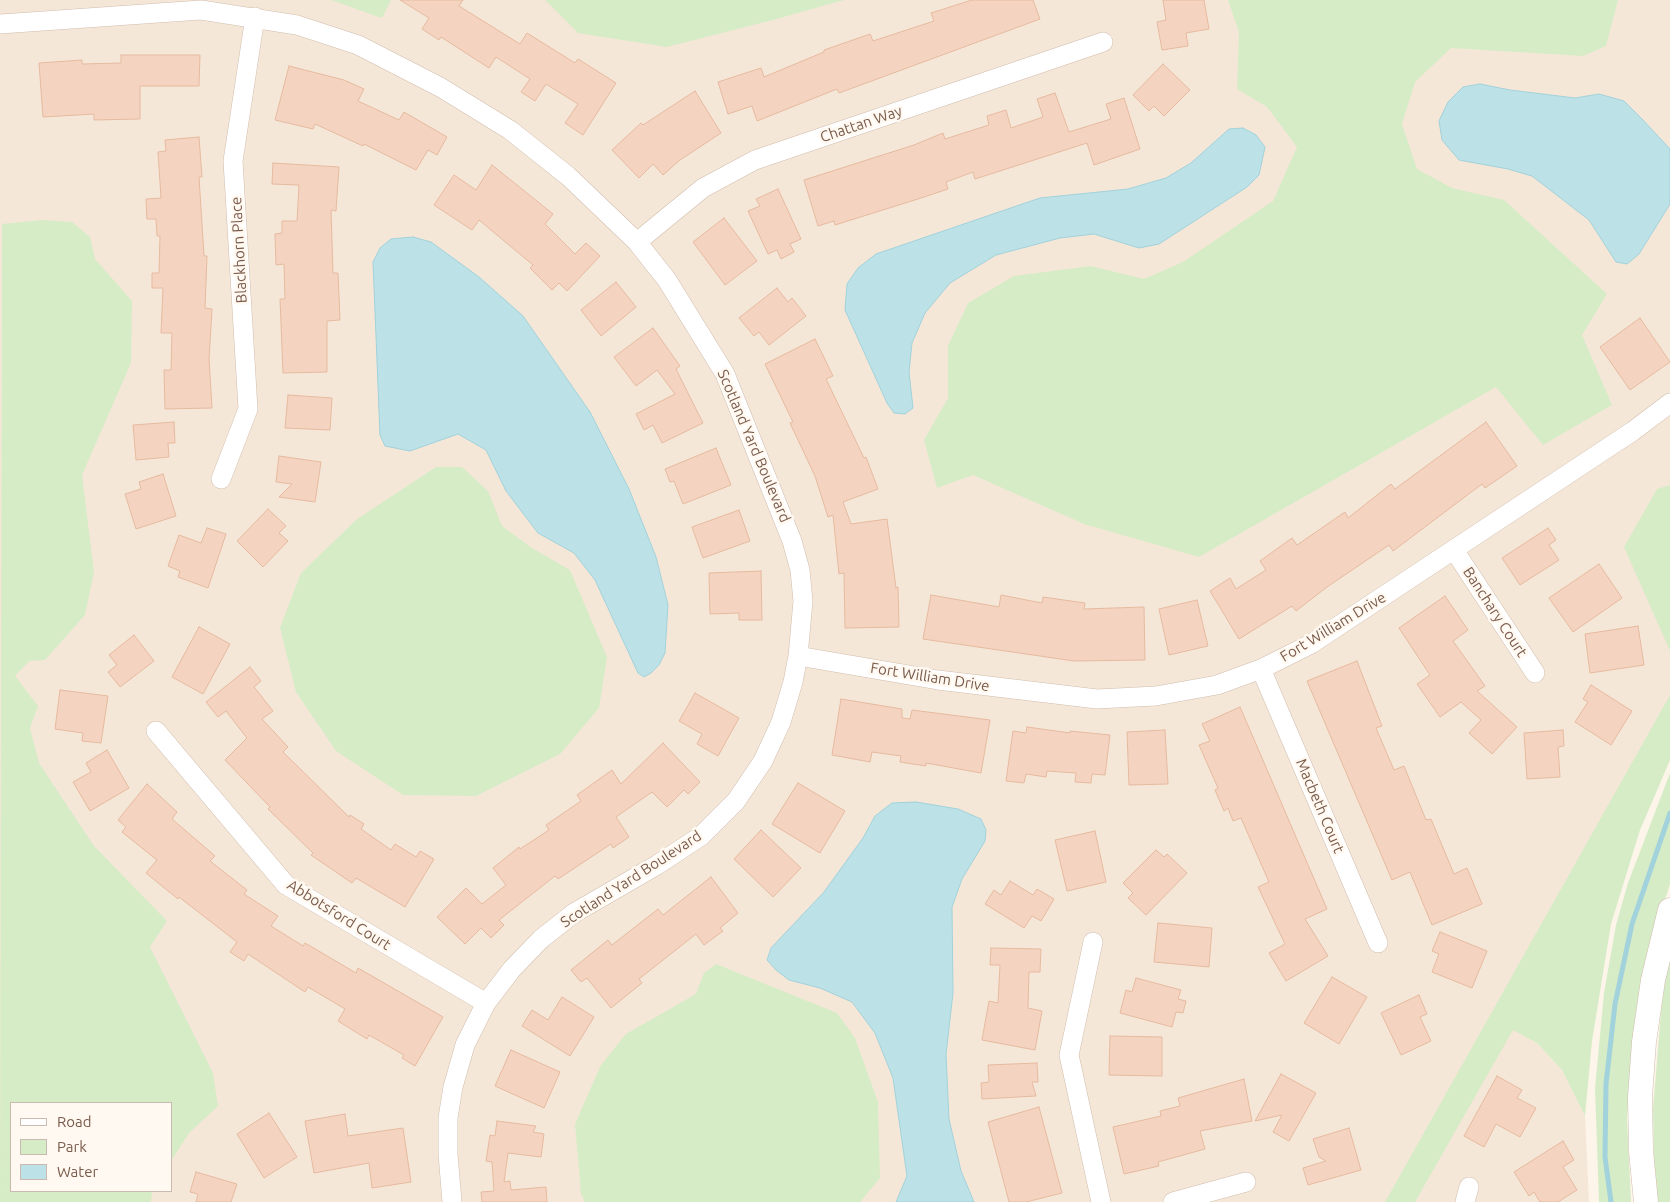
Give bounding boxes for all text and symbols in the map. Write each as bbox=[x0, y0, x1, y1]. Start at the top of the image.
street label: Chattan Way bbox=[818, 102, 904, 146]
street label: Blackhorn Place bbox=[227, 196, 251, 304]
street label: Scotland Yard Boulevard bbox=[714, 367, 794, 525]
street label: Banchary Court bbox=[1459, 564, 1531, 660]
street label: Fort William Drive bbox=[1277, 588, 1389, 666]
street label: Fort William Drive bbox=[869, 659, 991, 695]
street label: Macbeth Court bbox=[1292, 756, 1348, 856]
street label: Scotland Yard Boulevard bbox=[557, 827, 705, 931]
street label: Abbotsford Court bbox=[284, 876, 394, 954]
legend bbox=[10, 1102, 172, 1192]
text: Road bbox=[57, 1113, 92, 1130]
text: Park bbox=[57, 1138, 87, 1155]
text: Water bbox=[57, 1163, 98, 1180]

